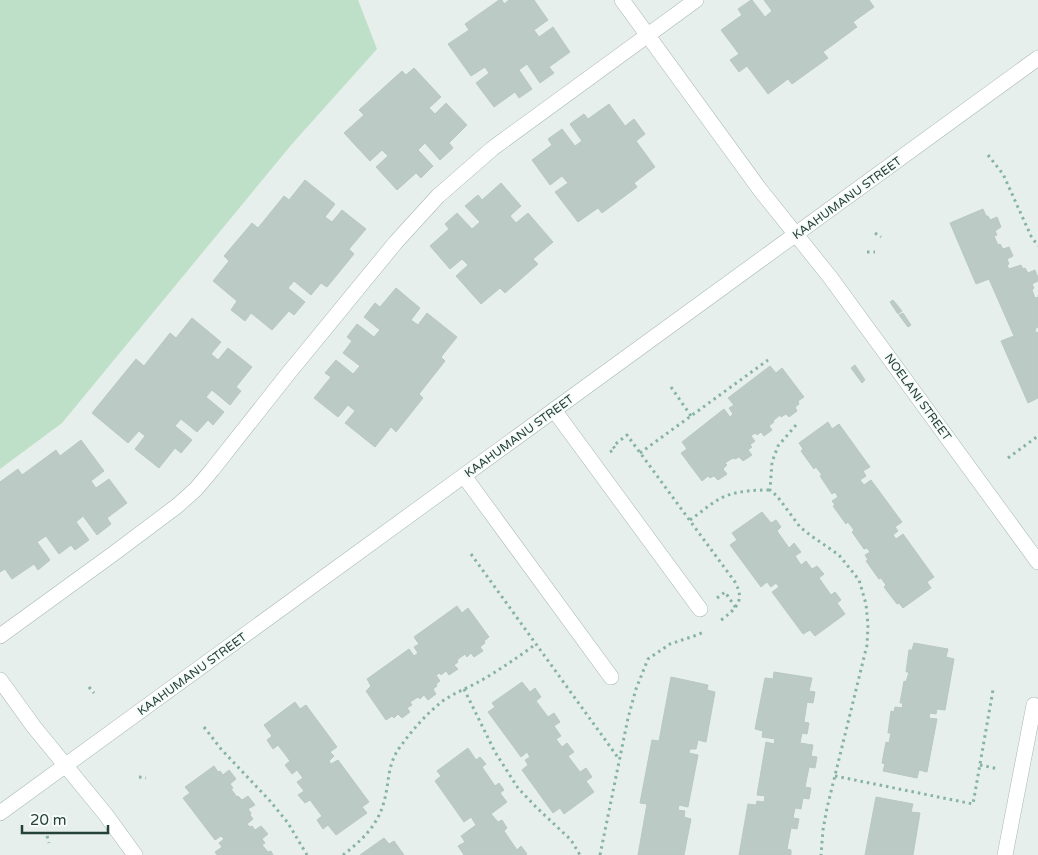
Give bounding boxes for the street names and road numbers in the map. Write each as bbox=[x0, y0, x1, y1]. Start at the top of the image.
street label: KAAHUMANU STREET bbox=[790, 153, 905, 242]
street label: NOELANI STREET bbox=[882, 351, 955, 444]
street label: KAAHUMANU STREET bbox=[462, 391, 577, 480]
street label: KAAHUMANU STREET bbox=[135, 629, 250, 718]

